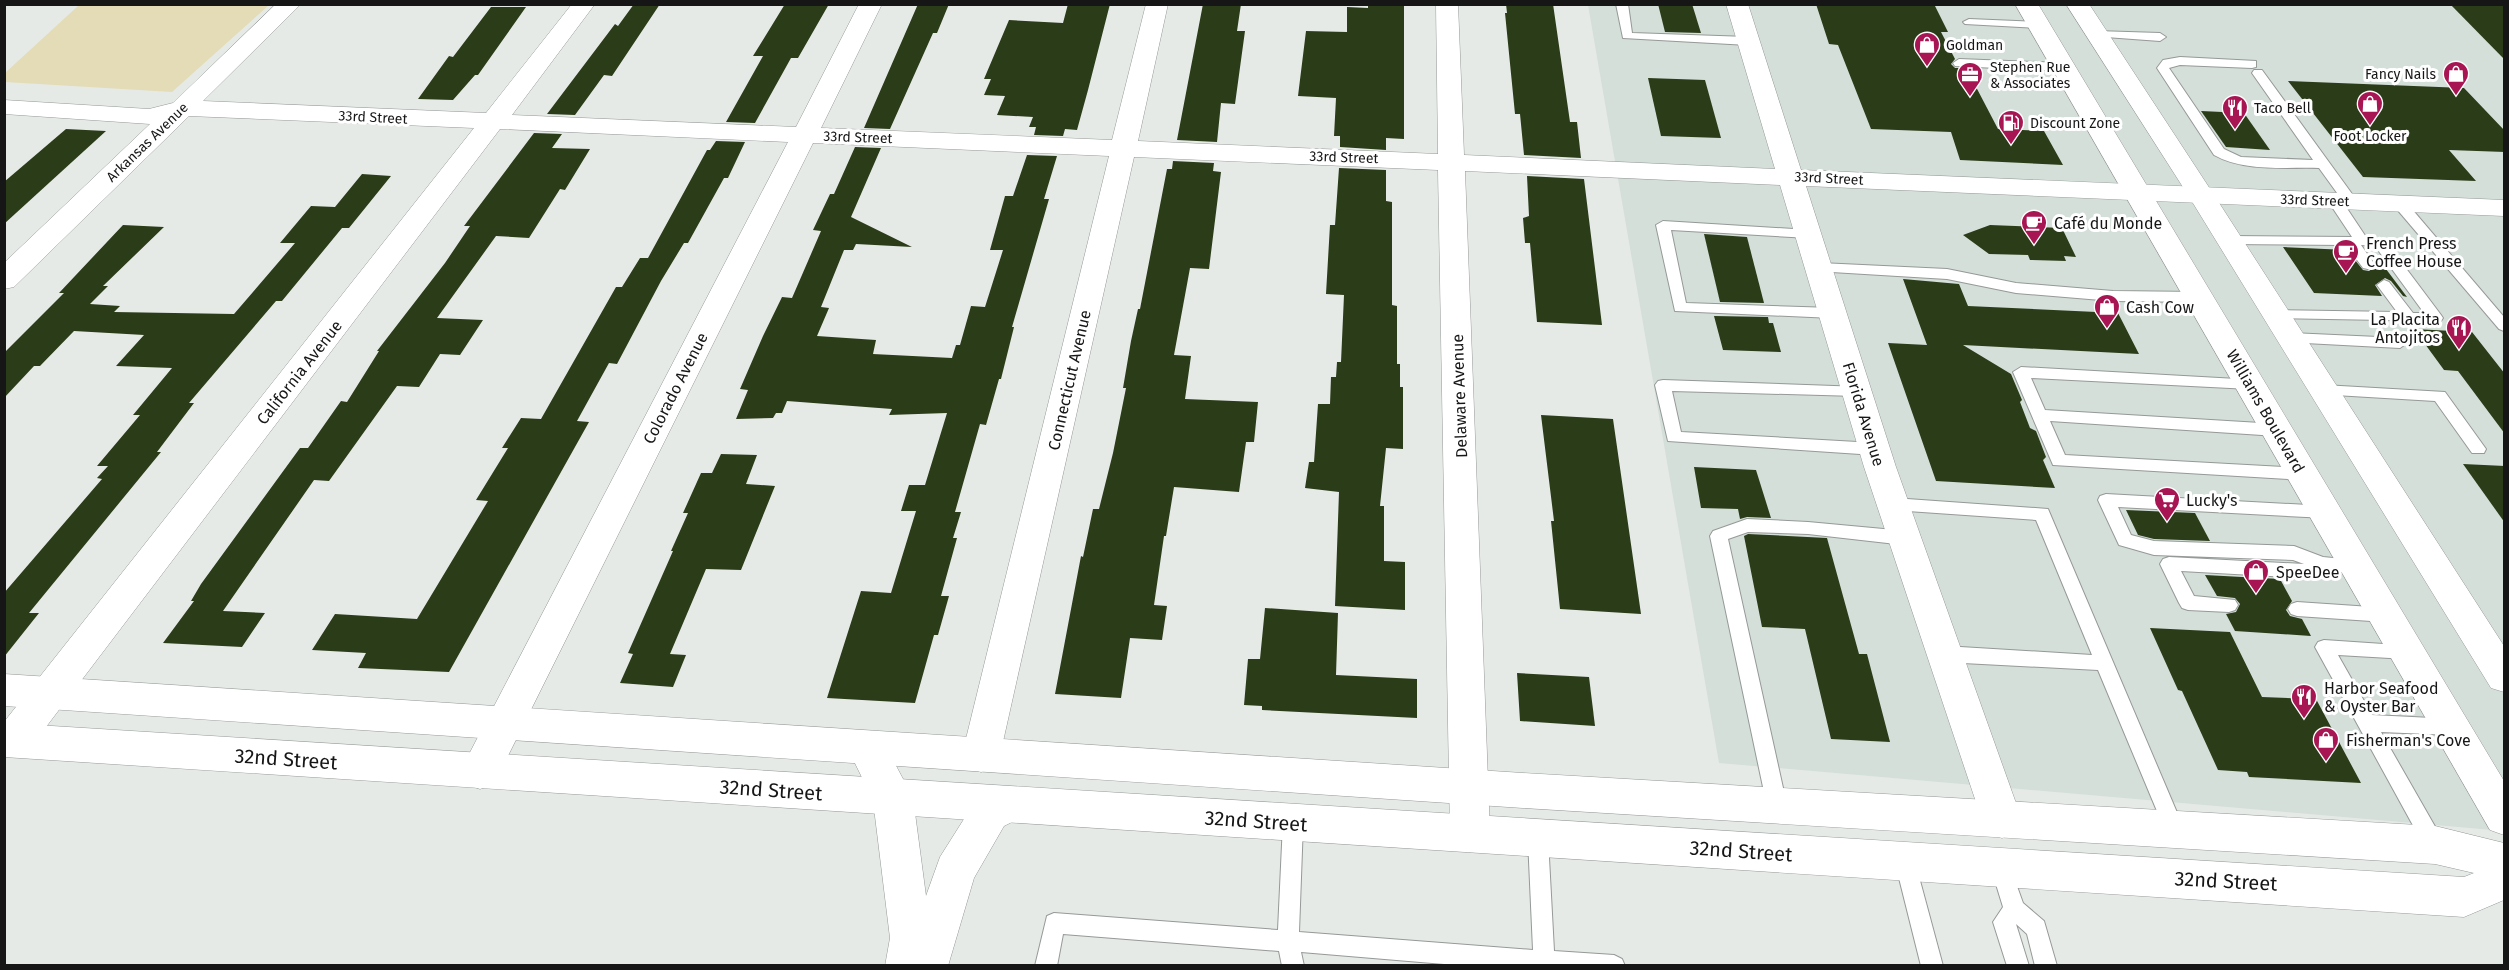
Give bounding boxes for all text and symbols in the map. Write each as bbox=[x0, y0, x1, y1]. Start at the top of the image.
shop icon: Goldman bbox=[1912, 30, 1942, 68]
place label: Goldman bbox=[1946, 37, 2003, 54]
place label: Stephen Rue & Associates bbox=[1990, 59, 2071, 92]
shop icon: Fancy Nails bbox=[2441, 59, 2471, 97]
office icon: Stephen Rue & Associates bbox=[1955, 60, 1985, 98]
place label: Fancy Nails bbox=[2365, 66, 2436, 83]
shop icon: Foot Locker bbox=[2355, 89, 2385, 127]
restaurant icon: Taco Bell bbox=[2220, 93, 2250, 131]
street label: Arkansas Avenue bbox=[103, 99, 192, 186]
place label: Taco Bell bbox=[2254, 100, 2311, 117]
street label: 33rd Street bbox=[338, 107, 409, 128]
fuel station icon: Discount Zone bbox=[1996, 108, 2026, 146]
place label: Discount Zone bbox=[2030, 115, 2120, 132]
street label: 33rd Street bbox=[823, 128, 894, 147]
place label: Foot Locker bbox=[2333, 128, 2407, 145]
street label: 33rd Street bbox=[1309, 148, 1380, 167]
street label: 33rd Street bbox=[1794, 168, 1865, 189]
street label: 33rd Street bbox=[2280, 191, 2351, 210]
cafe icon: Café du Monde bbox=[2019, 208, 2049, 246]
place label: Café du Monde bbox=[2054, 214, 2162, 233]
place label: French Press Coffee House bbox=[2366, 234, 2462, 271]
cafe icon: French Press Coffee House bbox=[2331, 237, 2361, 275]
shop icon: Cash Cow bbox=[2092, 292, 2122, 330]
place label: Cash Cow bbox=[2126, 298, 2194, 317]
street label: Connecticut Avenue bbox=[1044, 308, 1095, 452]
place label: La Placita Antojitos bbox=[2370, 310, 2440, 347]
restaurant icon: La Placita Antojitos bbox=[2444, 313, 2474, 351]
street label: California Avenue bbox=[253, 316, 346, 428]
street label: Colorado Avenue bbox=[639, 329, 712, 447]
street label: Delaware Avenue bbox=[1448, 334, 1471, 458]
street label: Williams Boulevard bbox=[2223, 346, 2309, 476]
street label: Florida Avenue bbox=[1839, 360, 1888, 469]
supermarket icon: Lucky's bbox=[2152, 485, 2182, 523]
place label: Lucky's bbox=[2186, 491, 2238, 510]
shop icon: SpeeDee bbox=[2241, 557, 2271, 595]
place label: SpeeDee bbox=[2276, 563, 2339, 582]
place label: Harbor Seafood & Oyster Bar bbox=[2324, 679, 2438, 716]
restaurant icon: Harbor Seafood & Oyster Bar bbox=[2289, 682, 2319, 720]
shop icon: Fisherman's Cove bbox=[2311, 725, 2341, 763]
place label: Fisherman's Cove bbox=[2346, 731, 2471, 750]
street label: 32nd Street bbox=[234, 743, 339, 775]
street label: 32nd Street bbox=[719, 774, 824, 806]
street label: 32nd Street bbox=[1204, 805, 1309, 837]
street label: 32nd Street bbox=[1689, 835, 1794, 867]
street label: 32nd Street bbox=[2174, 866, 2279, 896]

